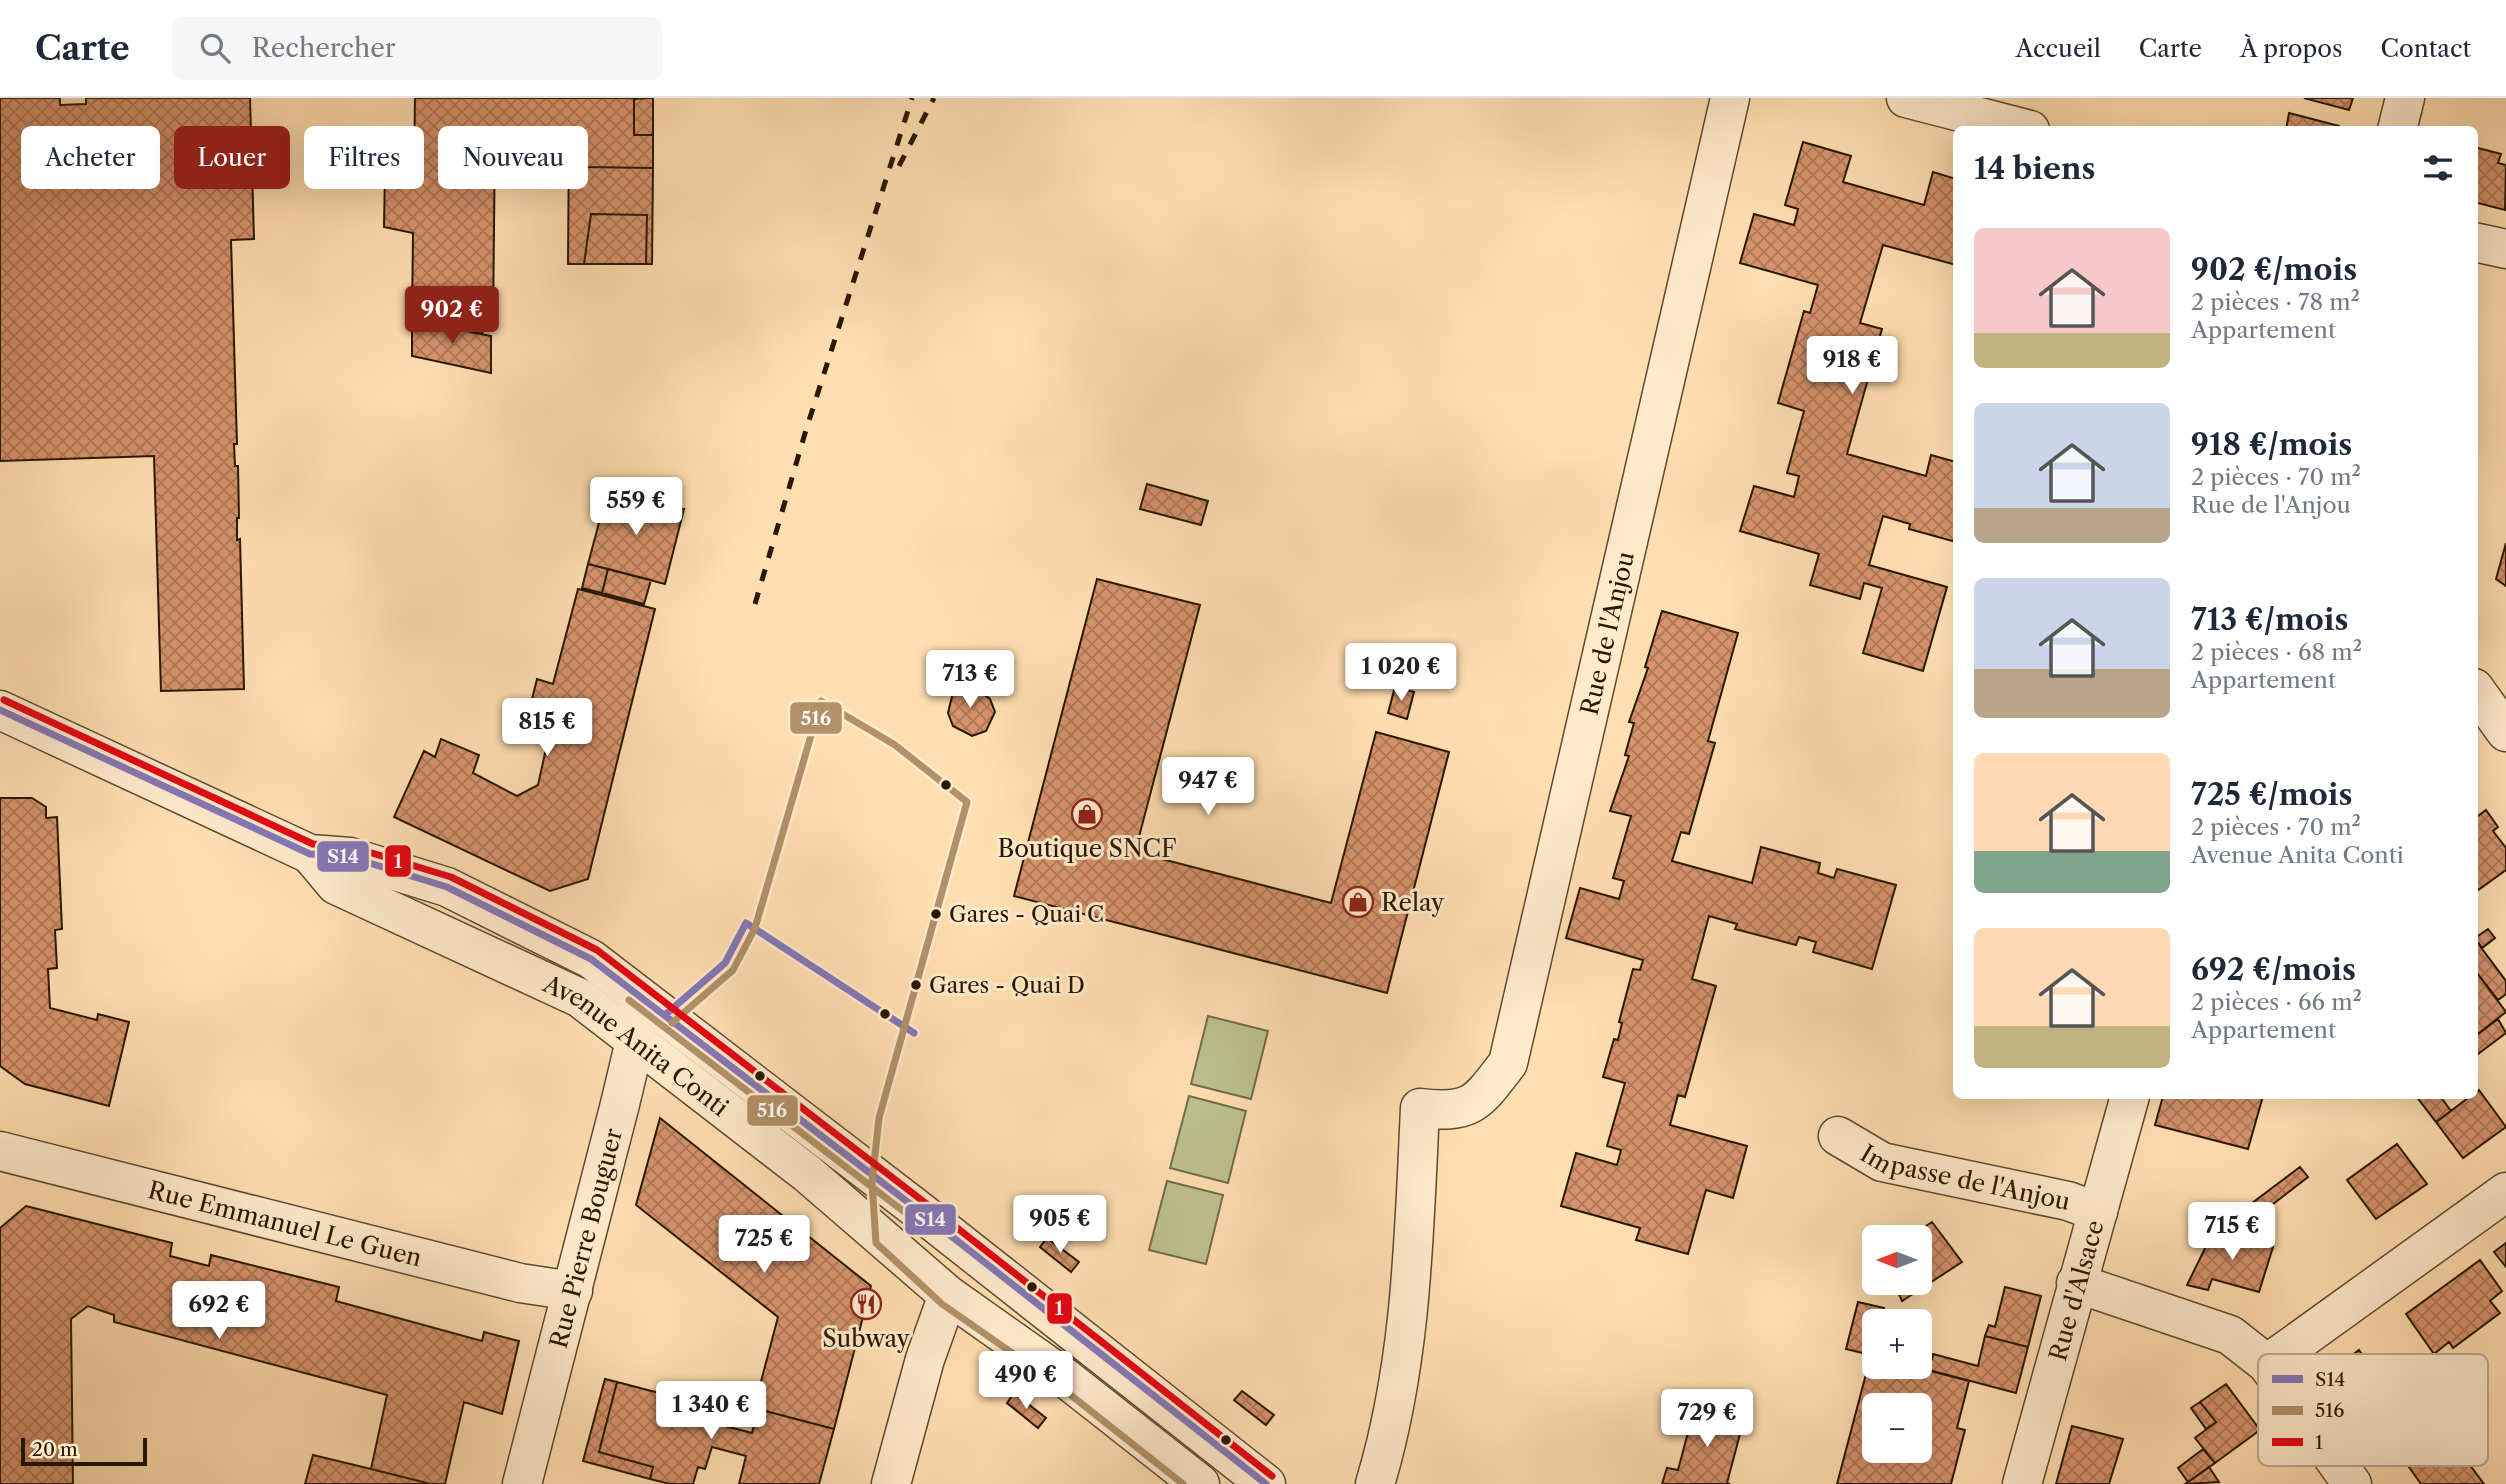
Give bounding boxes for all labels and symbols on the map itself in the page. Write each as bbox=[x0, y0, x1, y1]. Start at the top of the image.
pin: 902 € bbox=[403, 286, 501, 346]
pin: 918 € bbox=[1803, 336, 1901, 396]
pin: 559 € bbox=[587, 478, 685, 537]
street label: Rue de l'Anjou bbox=[1574, 548, 1640, 718]
pin: 1 020 € bbox=[1336, 644, 1466, 703]
pin: 713 € bbox=[921, 650, 1019, 710]
pin: 815 € bbox=[498, 698, 596, 758]
line badge: 516 bbox=[789, 701, 843, 735]
text: 516 bbox=[801, 707, 831, 730]
pin: 947 € bbox=[1159, 758, 1257, 817]
unlabelled marker bbox=[939, 778, 953, 792]
shop icon: Boutique SNCF bbox=[1070, 797, 1104, 831]
place label: Boutique SNCF bbox=[997, 834, 1177, 863]
line badge: S14 bbox=[316, 840, 370, 873]
line badge: 1 bbox=[384, 844, 412, 878]
text: S14 bbox=[327, 845, 359, 868]
text: 1 bbox=[394, 850, 403, 873]
shop icon: Relay bbox=[1341, 885, 1375, 919]
place label: Relay bbox=[1381, 888, 1445, 917]
place label: Gares - Quai C bbox=[949, 901, 1104, 928]
marker: Gares - Quai C bbox=[929, 907, 943, 921]
street label: Avenue Anita Conti bbox=[538, 968, 734, 1122]
place label: Gares - Quai D bbox=[929, 972, 1085, 999]
marker: Gares - Quai D bbox=[909, 978, 923, 992]
unlabelled marker bbox=[878, 1007, 892, 1021]
unlabelled marker bbox=[753, 1069, 767, 1083]
line badge: 516 bbox=[746, 1094, 799, 1127]
text: 516 bbox=[757, 1099, 787, 1122]
street label: Rue Pierre Bouguer bbox=[543, 1125, 628, 1351]
street label: Impasse de l'Anjou bbox=[1856, 1138, 2073, 1216]
street label: Rue Emmanuel Le Guen bbox=[145, 1175, 425, 1272]
pin: 905 € bbox=[1011, 1196, 1109, 1255]
pin: 715 € bbox=[2183, 1202, 2281, 1262]
line badge: S14 bbox=[904, 1203, 957, 1236]
text: S14 bbox=[914, 1208, 946, 1231]
pin: 725 € bbox=[715, 1216, 813, 1275]
street label: Rue d'Alsace bbox=[2043, 1217, 2109, 1364]
north arrow bbox=[1862, 1225, 1932, 1295]
unlabelled marker bbox=[1025, 1280, 1039, 1294]
pin: 692 € bbox=[170, 1282, 268, 1341]
restaurant icon: Subway bbox=[849, 1287, 883, 1321]
line badge: 1 bbox=[1046, 1292, 1073, 1325]
text: 1 bbox=[1055, 1297, 1064, 1320]
place label: Subway bbox=[822, 1324, 910, 1353]
pin: 490 € bbox=[977, 1352, 1075, 1411]
legend bbox=[2258, 1354, 2488, 1466]
text: S14 bbox=[2315, 1368, 2345, 1391]
pin: 1 340 € bbox=[646, 1382, 776, 1441]
pin: 729 € bbox=[1658, 1390, 1756, 1449]
text: 516 bbox=[2315, 1399, 2344, 1422]
text: 1 bbox=[2315, 1431, 2323, 1454]
unlabelled marker bbox=[1219, 1433, 1233, 1447]
scale bar bbox=[21, 1435, 147, 1467]

